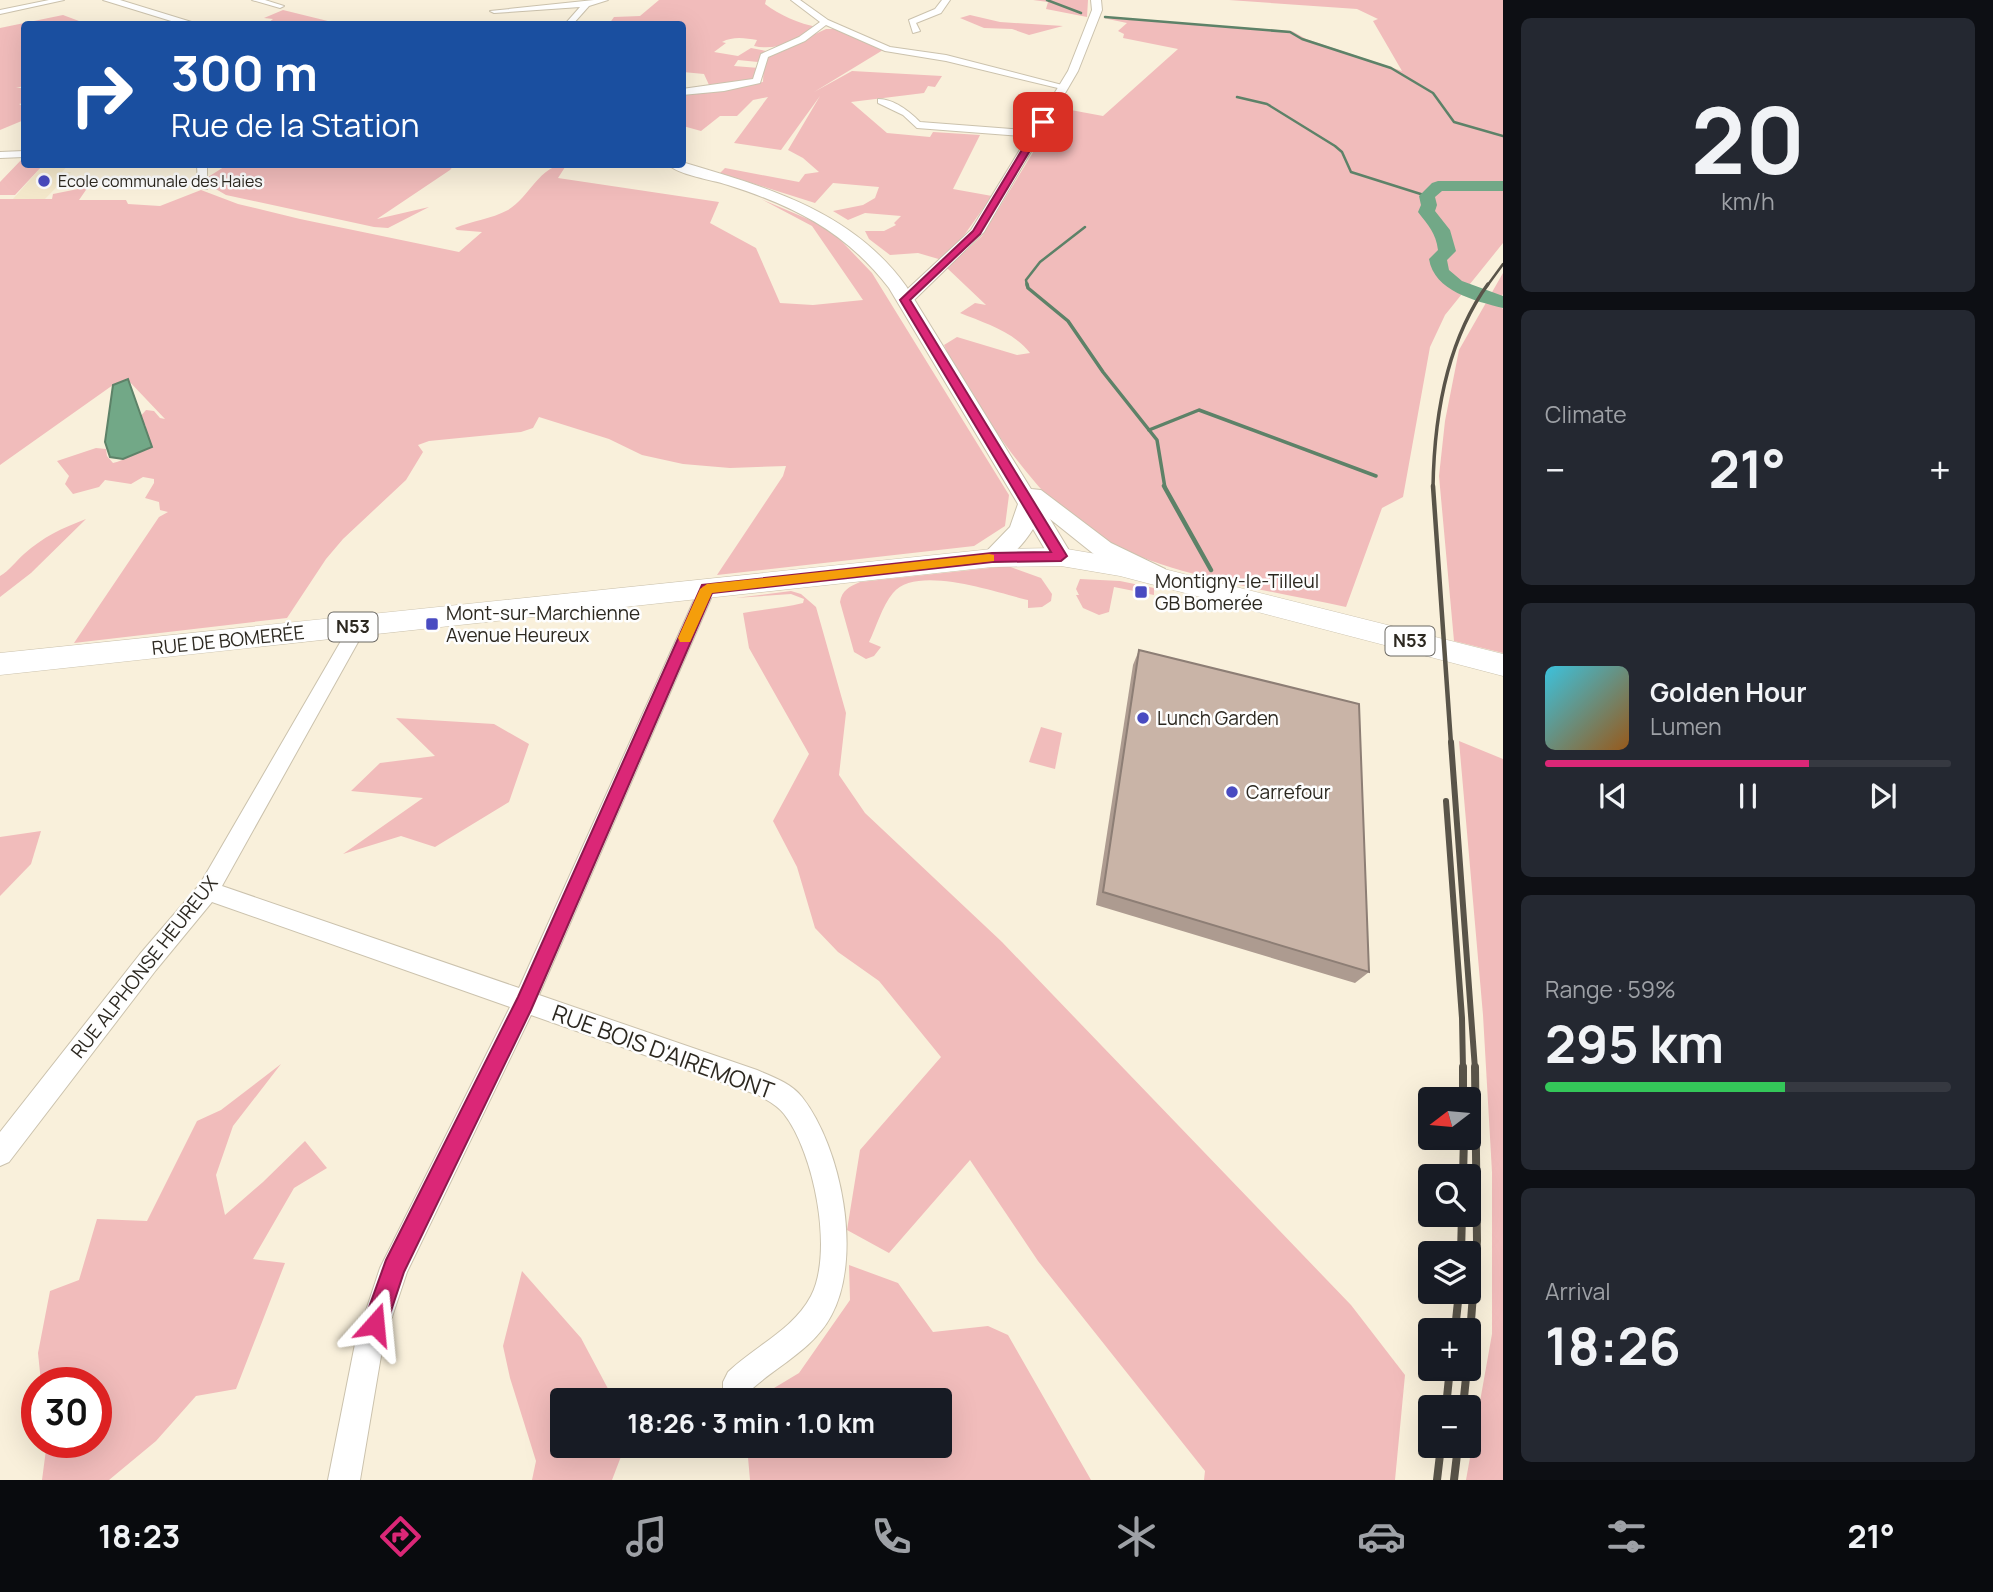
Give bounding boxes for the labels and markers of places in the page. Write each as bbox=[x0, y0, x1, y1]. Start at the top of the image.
pin bbox=[1013, 92, 1073, 152]
place label: Ecole communale des Haies bbox=[58, 170, 263, 192]
marker: Ecole communale des Haies bbox=[36, 173, 52, 189]
place label: Montigny-le-Tilleul GB Bomerée bbox=[1155, 568, 1319, 616]
marker: Montigny-le-Tilleul GB Bomerée bbox=[1133, 584, 1149, 600]
place label: Mont-sur-Marchienne Avenue Heureux bbox=[446, 600, 640, 648]
marker: Mont-sur-Marchienne Avenue Heureux bbox=[424, 616, 440, 632]
place label: Lunch Garden bbox=[1157, 705, 1279, 731]
marker: Lunch Garden bbox=[1135, 710, 1151, 726]
place label: Carrefour bbox=[1246, 779, 1331, 805]
marker: Carrefour bbox=[1224, 784, 1240, 800]

